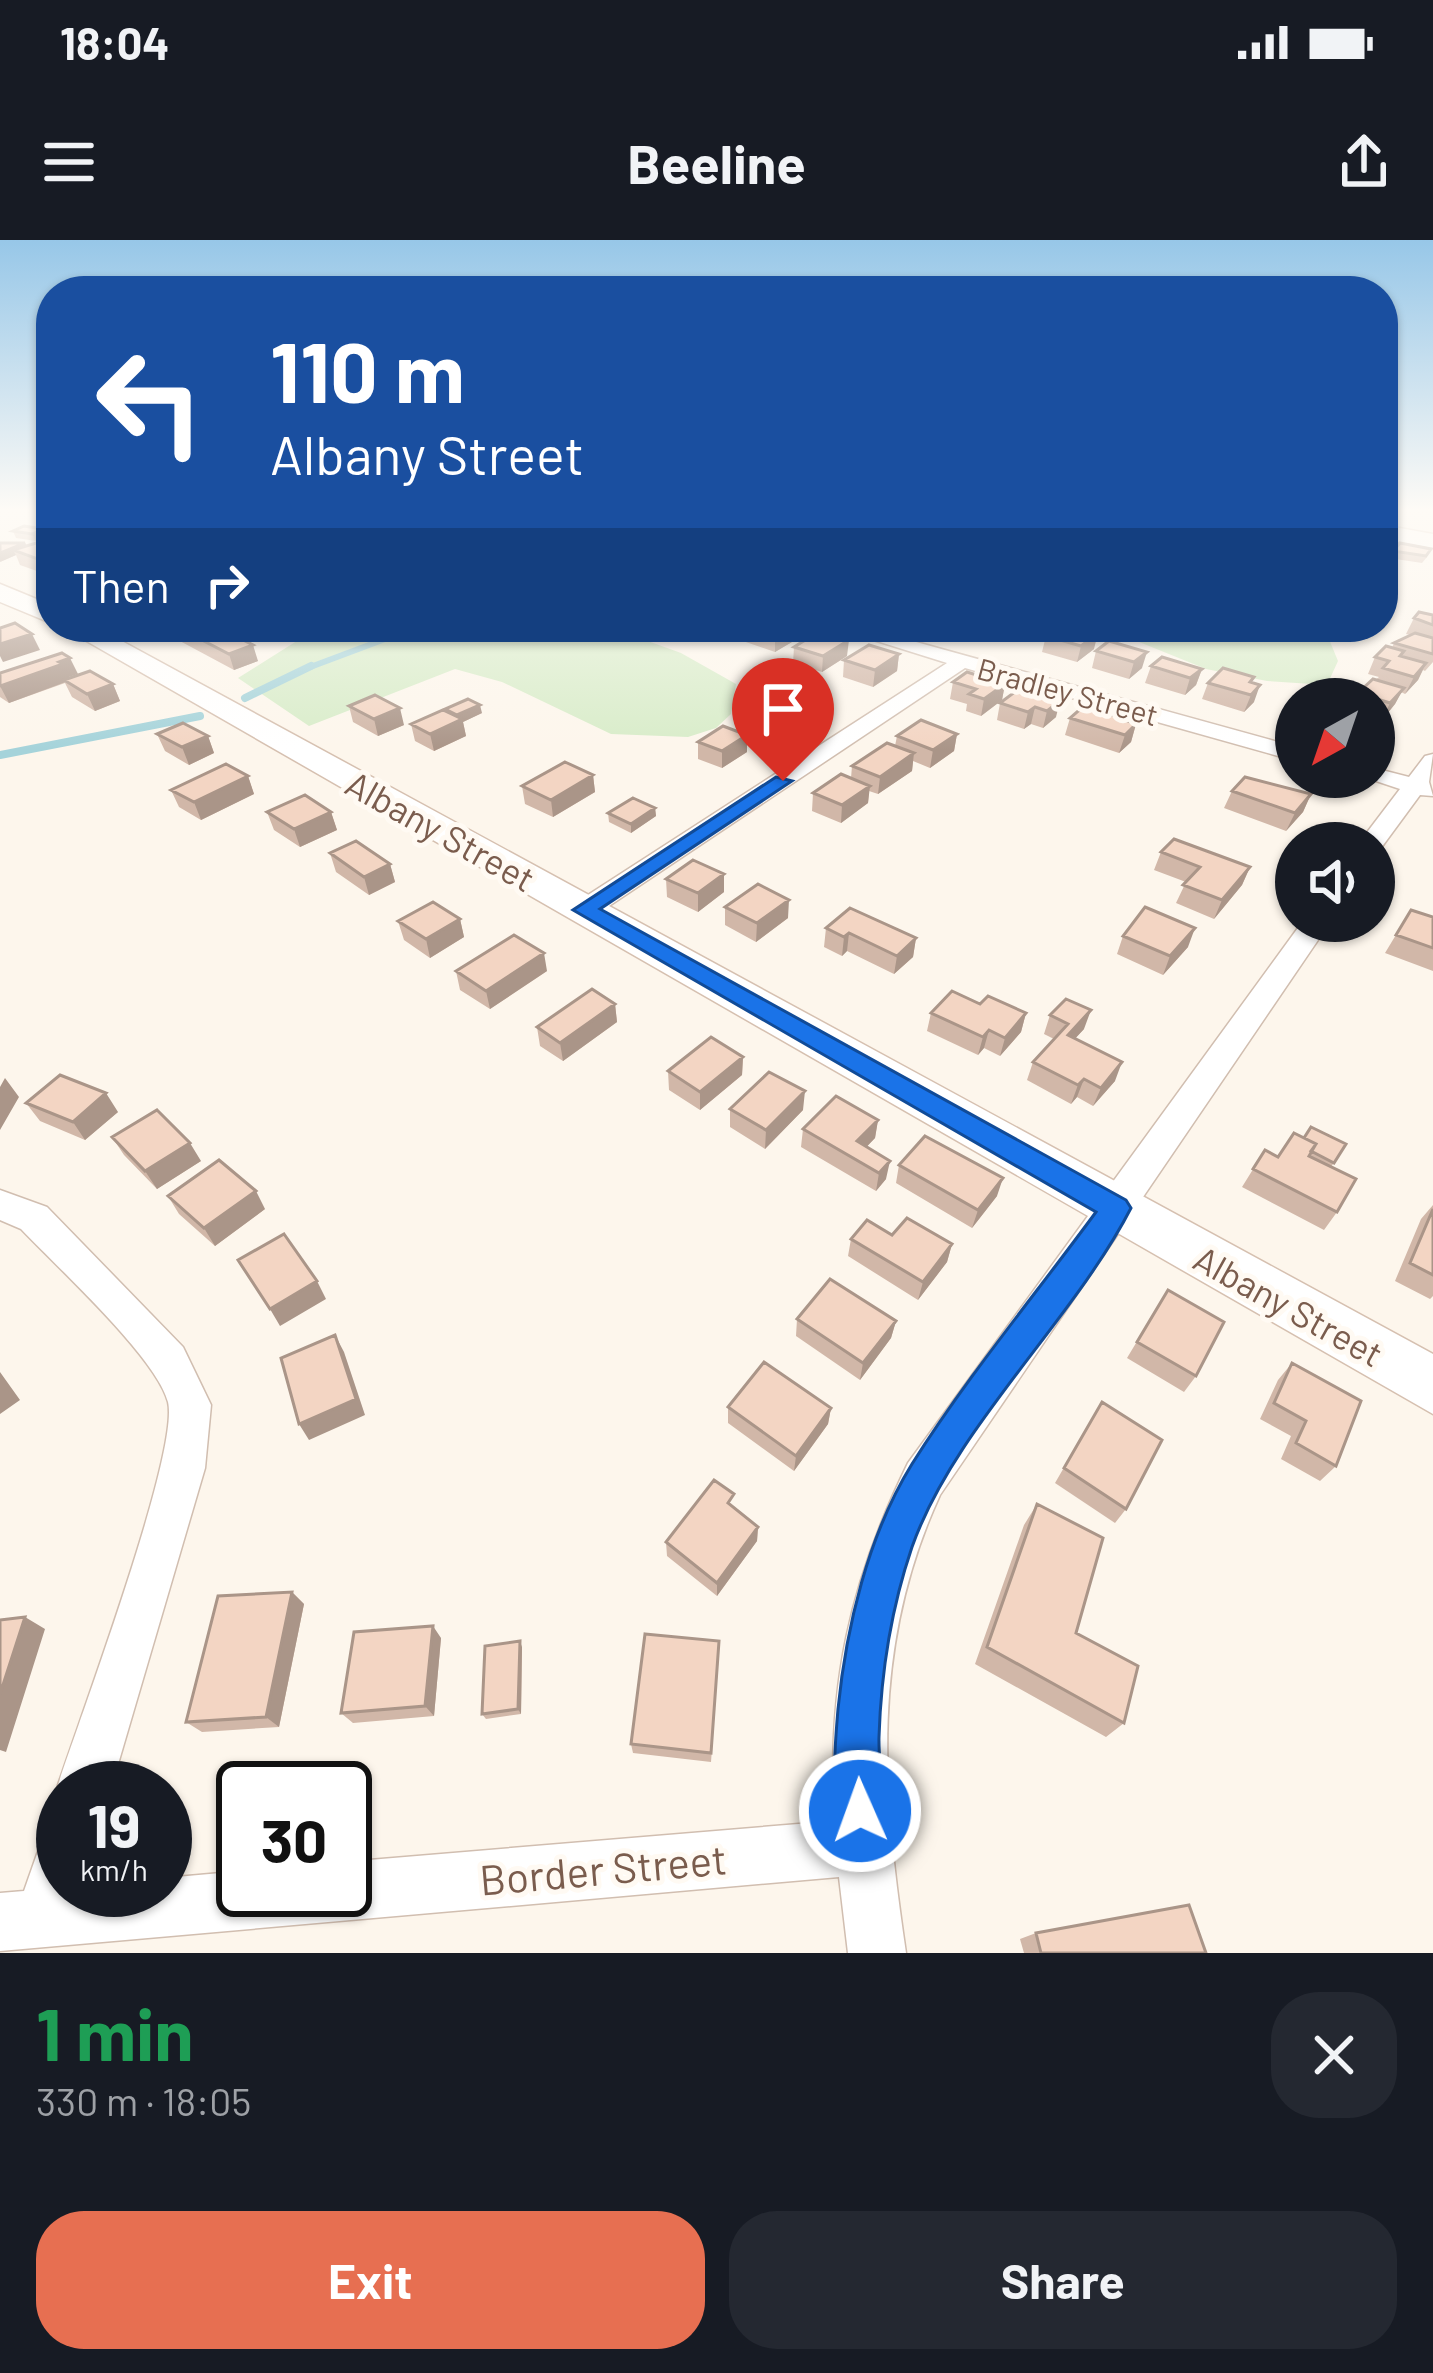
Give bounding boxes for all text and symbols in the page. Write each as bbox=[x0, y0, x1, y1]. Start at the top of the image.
text: 18:04 bbox=[60, 15, 170, 69]
icon: menu bbox=[36, 129, 102, 195]
icon: share bbox=[1331, 129, 1397, 195]
text: Beeline bbox=[627, 130, 806, 195]
text: 110 m bbox=[270, 319, 465, 420]
icon: left bbox=[72, 324, 228, 480]
text: Albany Street bbox=[270, 421, 584, 486]
icon: right bbox=[194, 552, 260, 618]
text: Then bbox=[72, 558, 170, 612]
street label: Bradley Street bbox=[974, 650, 1162, 732]
pin bbox=[732, 658, 834, 781]
icon: arrive bbox=[750, 676, 816, 742]
north arrow bbox=[1275, 678, 1395, 798]
map controls bbox=[1275, 678, 1395, 942]
street label: Albany Street bbox=[339, 760, 543, 900]
button: sound bbox=[1275, 822, 1395, 942]
street label: Albany Street bbox=[1187, 1235, 1391, 1375]
position arrow bbox=[797, 1748, 923, 1874]
speed limit sign: 30 bbox=[216, 1761, 372, 1917]
text: 19 bbox=[87, 1788, 141, 1860]
street label: Border Street bbox=[477, 1832, 729, 1904]
text: km/h bbox=[80, 1851, 148, 1887]
text: 1 min bbox=[36, 1989, 194, 2075]
button: close bbox=[1271, 1992, 1397, 2118]
text: 330 m · 18:05 bbox=[36, 2077, 251, 2124]
button: Exit bbox=[36, 2211, 705, 2349]
button: Share bbox=[729, 2211, 1397, 2349]

